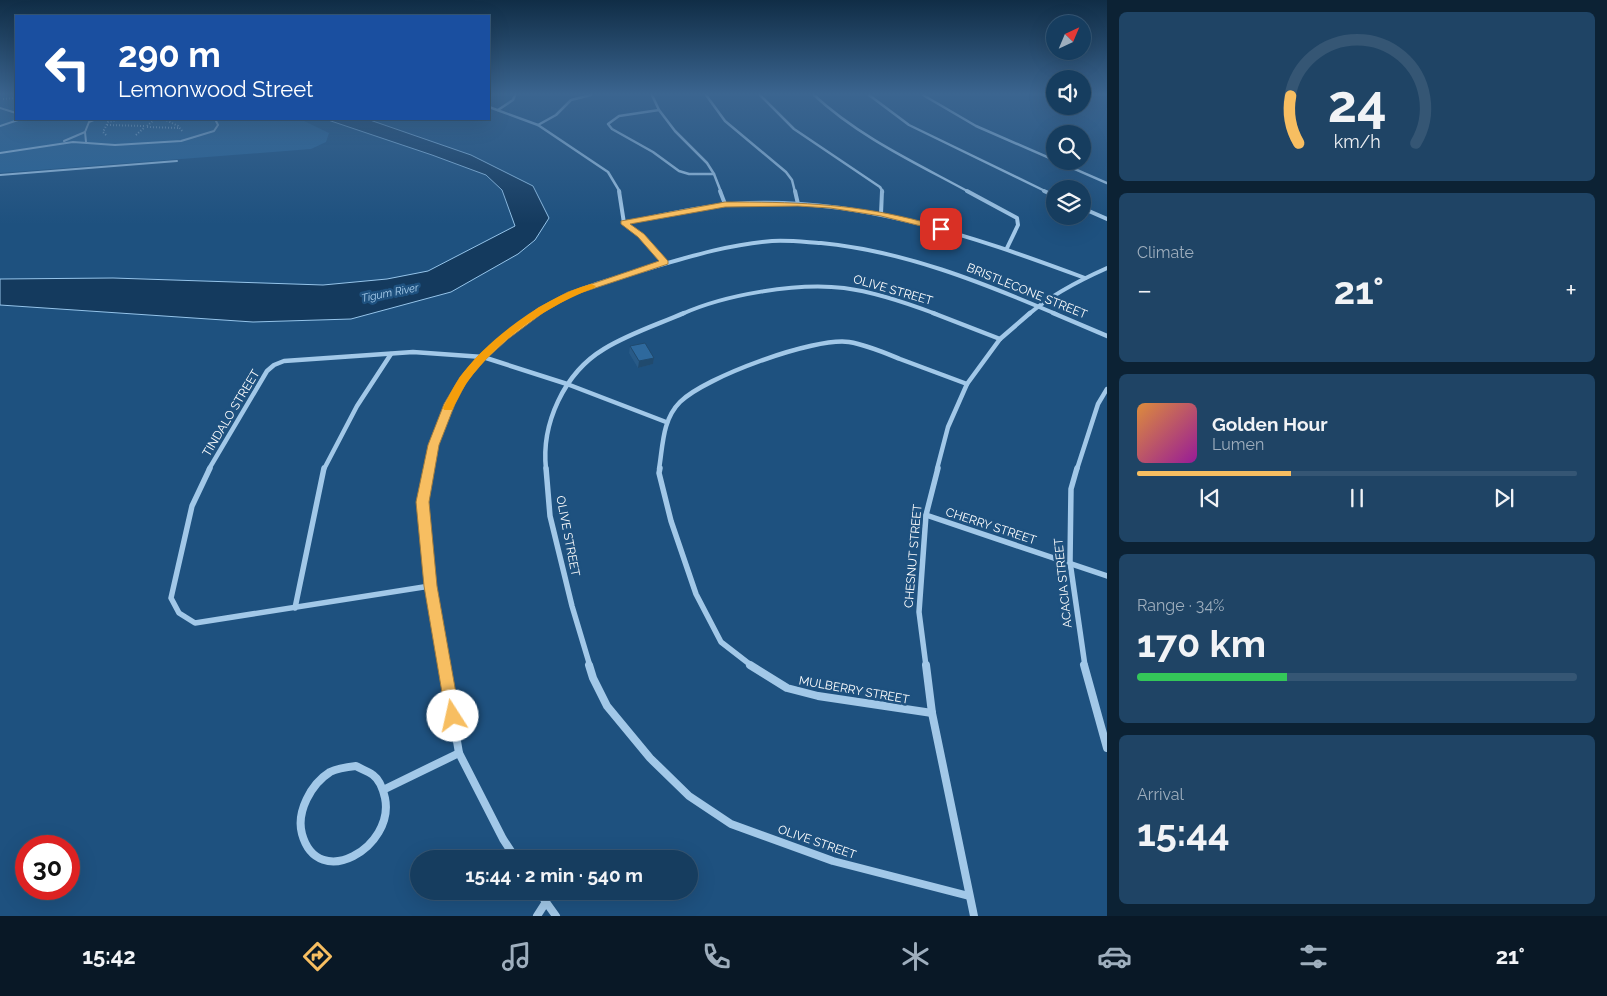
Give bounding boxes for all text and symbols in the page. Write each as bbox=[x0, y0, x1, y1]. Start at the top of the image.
north arrow bbox=[1046, 15, 1091, 60]
map controls bbox=[1046, 15, 1091, 225]
text: 290 m bbox=[118, 34, 221, 75]
icon: left bbox=[35, 35, 100, 100]
button: sound bbox=[1046, 70, 1091, 115]
text: 24 bbox=[1327, 73, 1387, 134]
text: Lemonwood Street bbox=[118, 76, 313, 102]
button: search bbox=[1046, 125, 1091, 170]
text: km/h bbox=[1333, 131, 1381, 152]
button: layers bbox=[1046, 180, 1091, 225]
pin bbox=[920, 208, 962, 250]
icon: arrive bbox=[927, 215, 955, 243]
text: Climate bbox=[1137, 243, 1194, 262]
street label: BRISTLECONE STREET bbox=[965, 260, 1090, 322]
text: 21° bbox=[1334, 268, 1384, 313]
street label: OLIVE STREET bbox=[852, 272, 935, 308]
text: − bbox=[1137, 274, 1152, 307]
text: + bbox=[1565, 274, 1577, 307]
water label: Tigum River bbox=[360, 281, 421, 305]
street label: TINDALO STREET bbox=[199, 366, 263, 459]
text: Golden Hour bbox=[1212, 413, 1328, 435]
text: Lumen bbox=[1212, 435, 1264, 454]
icon: previous bbox=[1196, 484, 1224, 512]
icon: pause bbox=[1343, 484, 1371, 512]
icon: next bbox=[1490, 484, 1518, 512]
street label: OLIVE STREET bbox=[553, 494, 583, 578]
street label: CHESNUT STREET bbox=[901, 503, 925, 609]
street label: CHERRY STREET bbox=[944, 505, 1039, 547]
street label: ACACIA STREET bbox=[1051, 537, 1075, 629]
text: Range · 34% bbox=[1137, 596, 1225, 615]
text: 170 km bbox=[1137, 621, 1266, 666]
street label: MULBERRY STREET bbox=[798, 673, 911, 707]
position arrow bbox=[426, 689, 478, 741]
text: Arrival bbox=[1137, 785, 1184, 804]
text: 15:44 bbox=[1137, 810, 1230, 855]
street label: OLIVE STREET bbox=[776, 822, 859, 862]
speed limit sign: 30 bbox=[15, 835, 80, 900]
text: 15:44 · 2 min · 540 m bbox=[465, 864, 643, 886]
icon: directions bbox=[300, 939, 335, 974]
icon: music bbox=[499, 939, 534, 974]
icon: phone bbox=[699, 939, 734, 974]
icon: climate bbox=[898, 939, 933, 974]
icon: car bbox=[1097, 939, 1132, 974]
icon: filters bbox=[1296, 939, 1331, 974]
text: 15:42 bbox=[82, 943, 136, 969]
text: 21° bbox=[1496, 943, 1525, 969]

